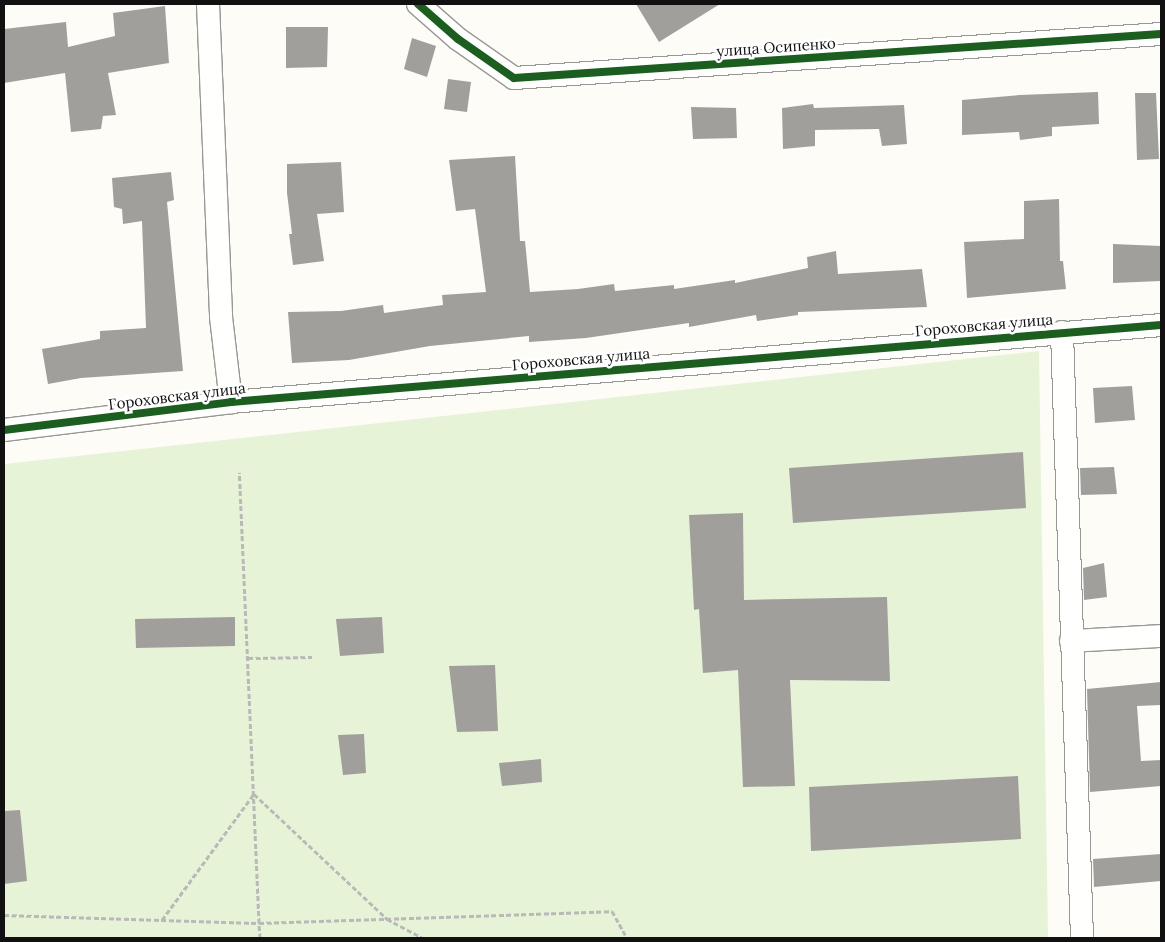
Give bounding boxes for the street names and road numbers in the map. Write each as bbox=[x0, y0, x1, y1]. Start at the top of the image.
street label: улица Осипенко bbox=[716, 34, 836, 60]
street label: Гороховская улица bbox=[914, 310, 1054, 340]
street label: Гороховская улица bbox=[511, 344, 651, 374]
street label: Гороховская улица bbox=[107, 379, 247, 413]

